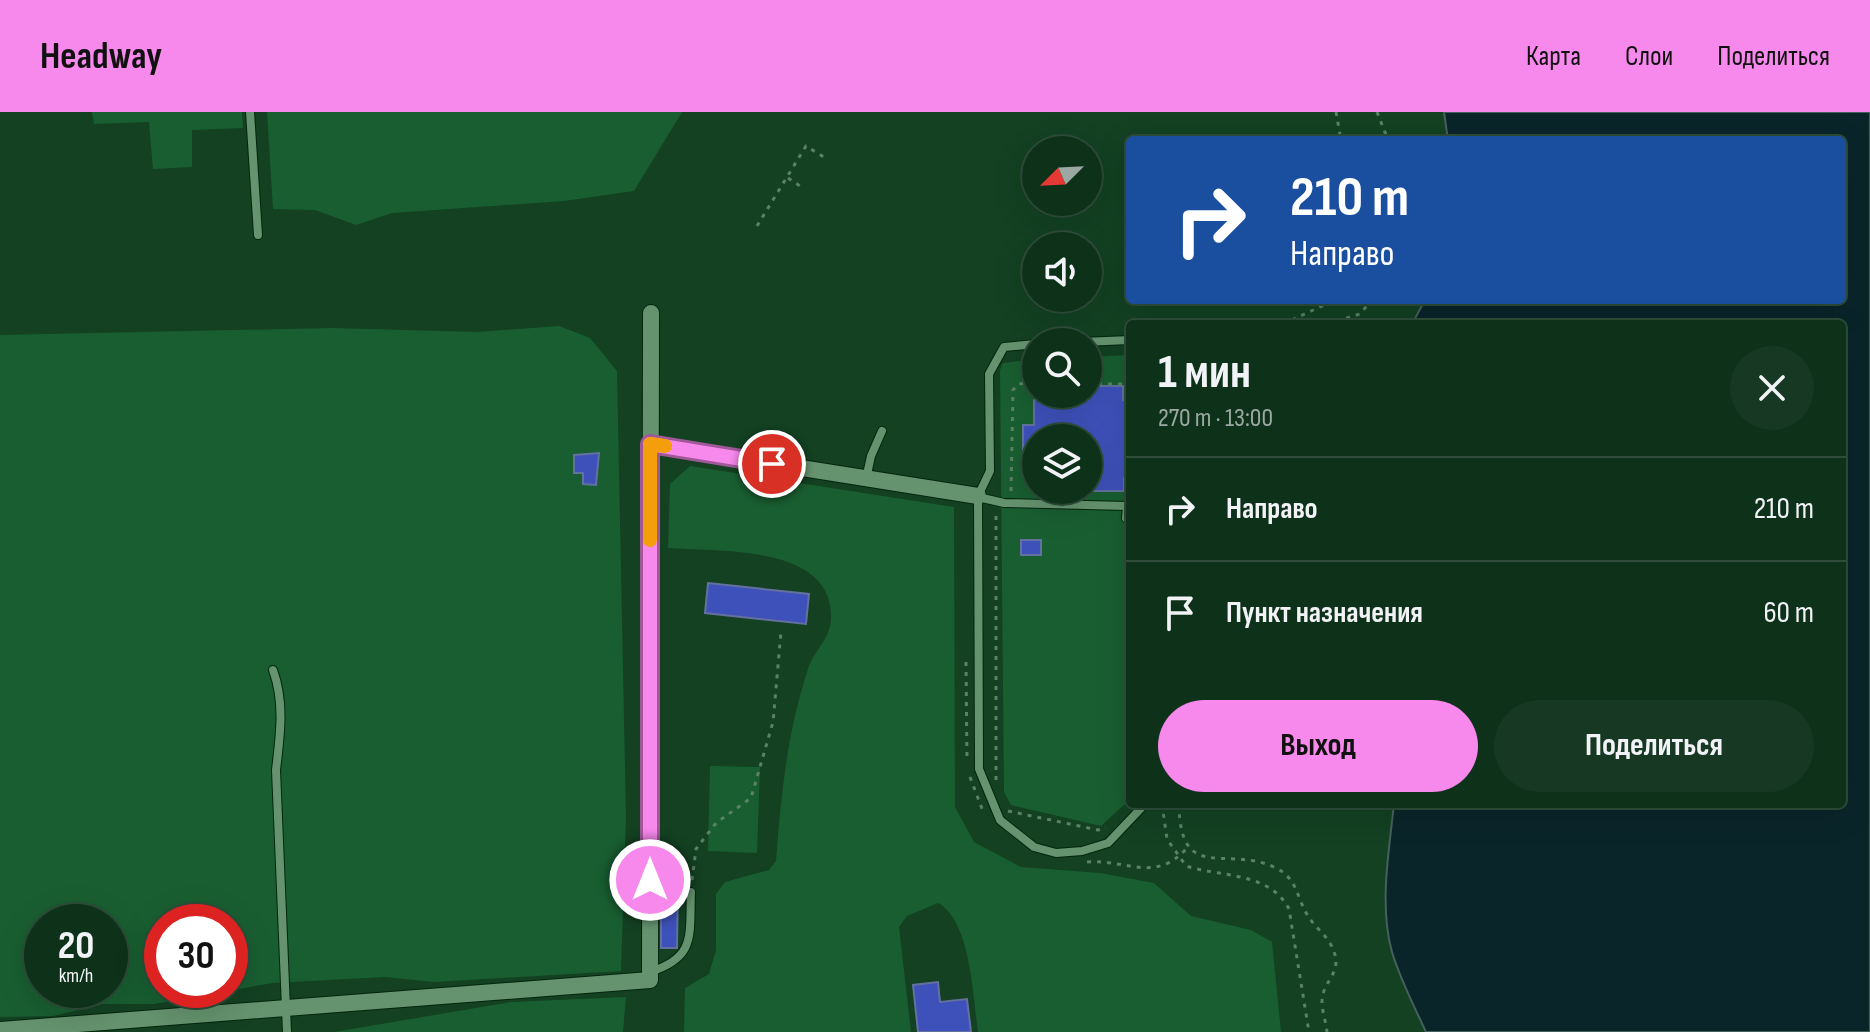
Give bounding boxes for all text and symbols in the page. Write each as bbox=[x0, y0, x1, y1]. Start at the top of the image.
text: Headway bbox=[40, 34, 162, 79]
text: Карта bbox=[1526, 40, 1581, 73]
text: Слои bbox=[1625, 40, 1673, 73]
text: Поделиться bbox=[1717, 40, 1830, 73]
north arrow bbox=[1022, 136, 1102, 216]
map controls bbox=[1022, 136, 1102, 504]
text: 210 m bbox=[1290, 165, 1409, 232]
icon: right bbox=[1158, 168, 1262, 272]
button: sound bbox=[1022, 232, 1102, 312]
text: Направо bbox=[1290, 233, 1394, 276]
button: search bbox=[1022, 328, 1102, 408]
text: 1 мин bbox=[1158, 344, 1251, 401]
button: close bbox=[1730, 346, 1814, 430]
text: 270 m · 13:00 bbox=[1158, 403, 1273, 434]
button: layers bbox=[1022, 424, 1102, 504]
pin bbox=[738, 430, 806, 498]
icon: arrive bbox=[750, 442, 794, 486]
icon: right bbox=[1158, 487, 1202, 531]
text: Направо bbox=[1226, 491, 1318, 527]
text: 210 m bbox=[1754, 491, 1814, 527]
icon: arrive bbox=[1158, 591, 1202, 635]
text: Пункт назначения bbox=[1226, 595, 1423, 631]
text: 60 m bbox=[1763, 595, 1814, 631]
button: Выход bbox=[1158, 700, 1478, 792]
button: Поделиться bbox=[1494, 700, 1814, 792]
position arrow bbox=[608, 838, 692, 922]
speed limit sign: 30 bbox=[144, 904, 248, 1008]
text: 20 bbox=[58, 922, 94, 970]
text: km/h bbox=[59, 964, 93, 988]

